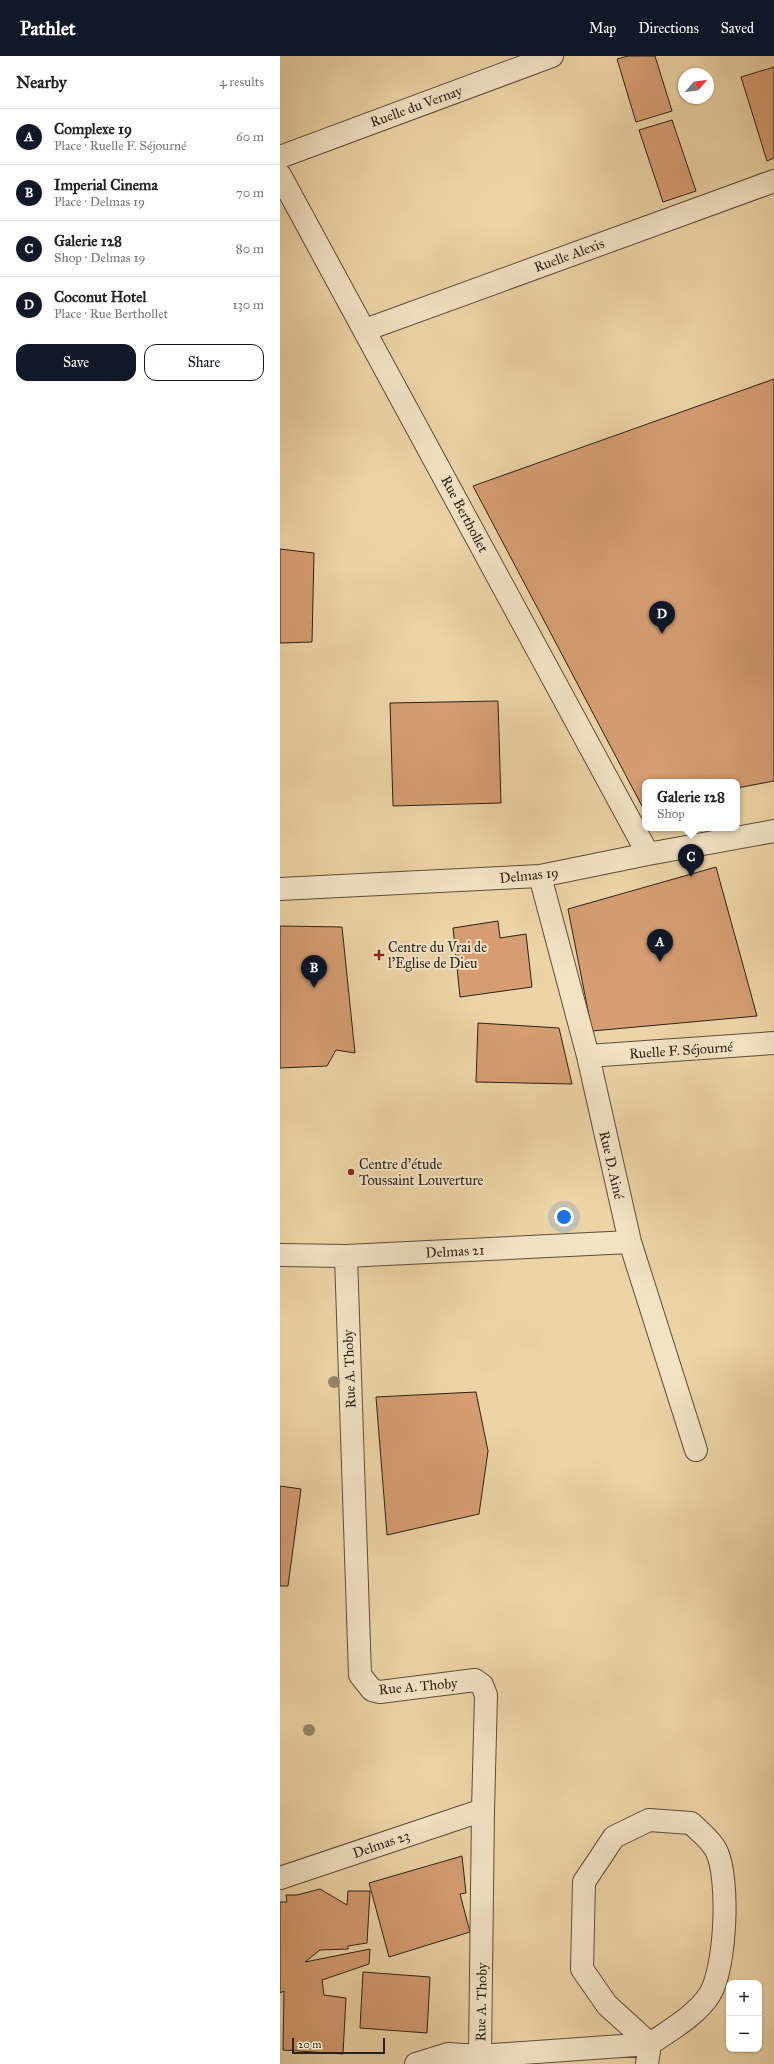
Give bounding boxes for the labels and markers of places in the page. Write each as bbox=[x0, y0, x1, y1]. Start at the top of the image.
pin: D bbox=[649, 601, 675, 634]
pin: C bbox=[678, 844, 704, 877]
pin: A bbox=[647, 929, 673, 962]
place label: Centre du Vrai de l'Eglise de Dieu bbox=[388, 939, 487, 972]
marker: Centre du Vrai de l'Eglise de Dieu bbox=[373, 949, 385, 961]
pin: B bbox=[301, 955, 327, 988]
place label: Centre d'étude Toussaint Louverture bbox=[359, 1156, 484, 1189]
marker: Centre d'étude Toussaint Louverture bbox=[346, 1167, 356, 1177]

